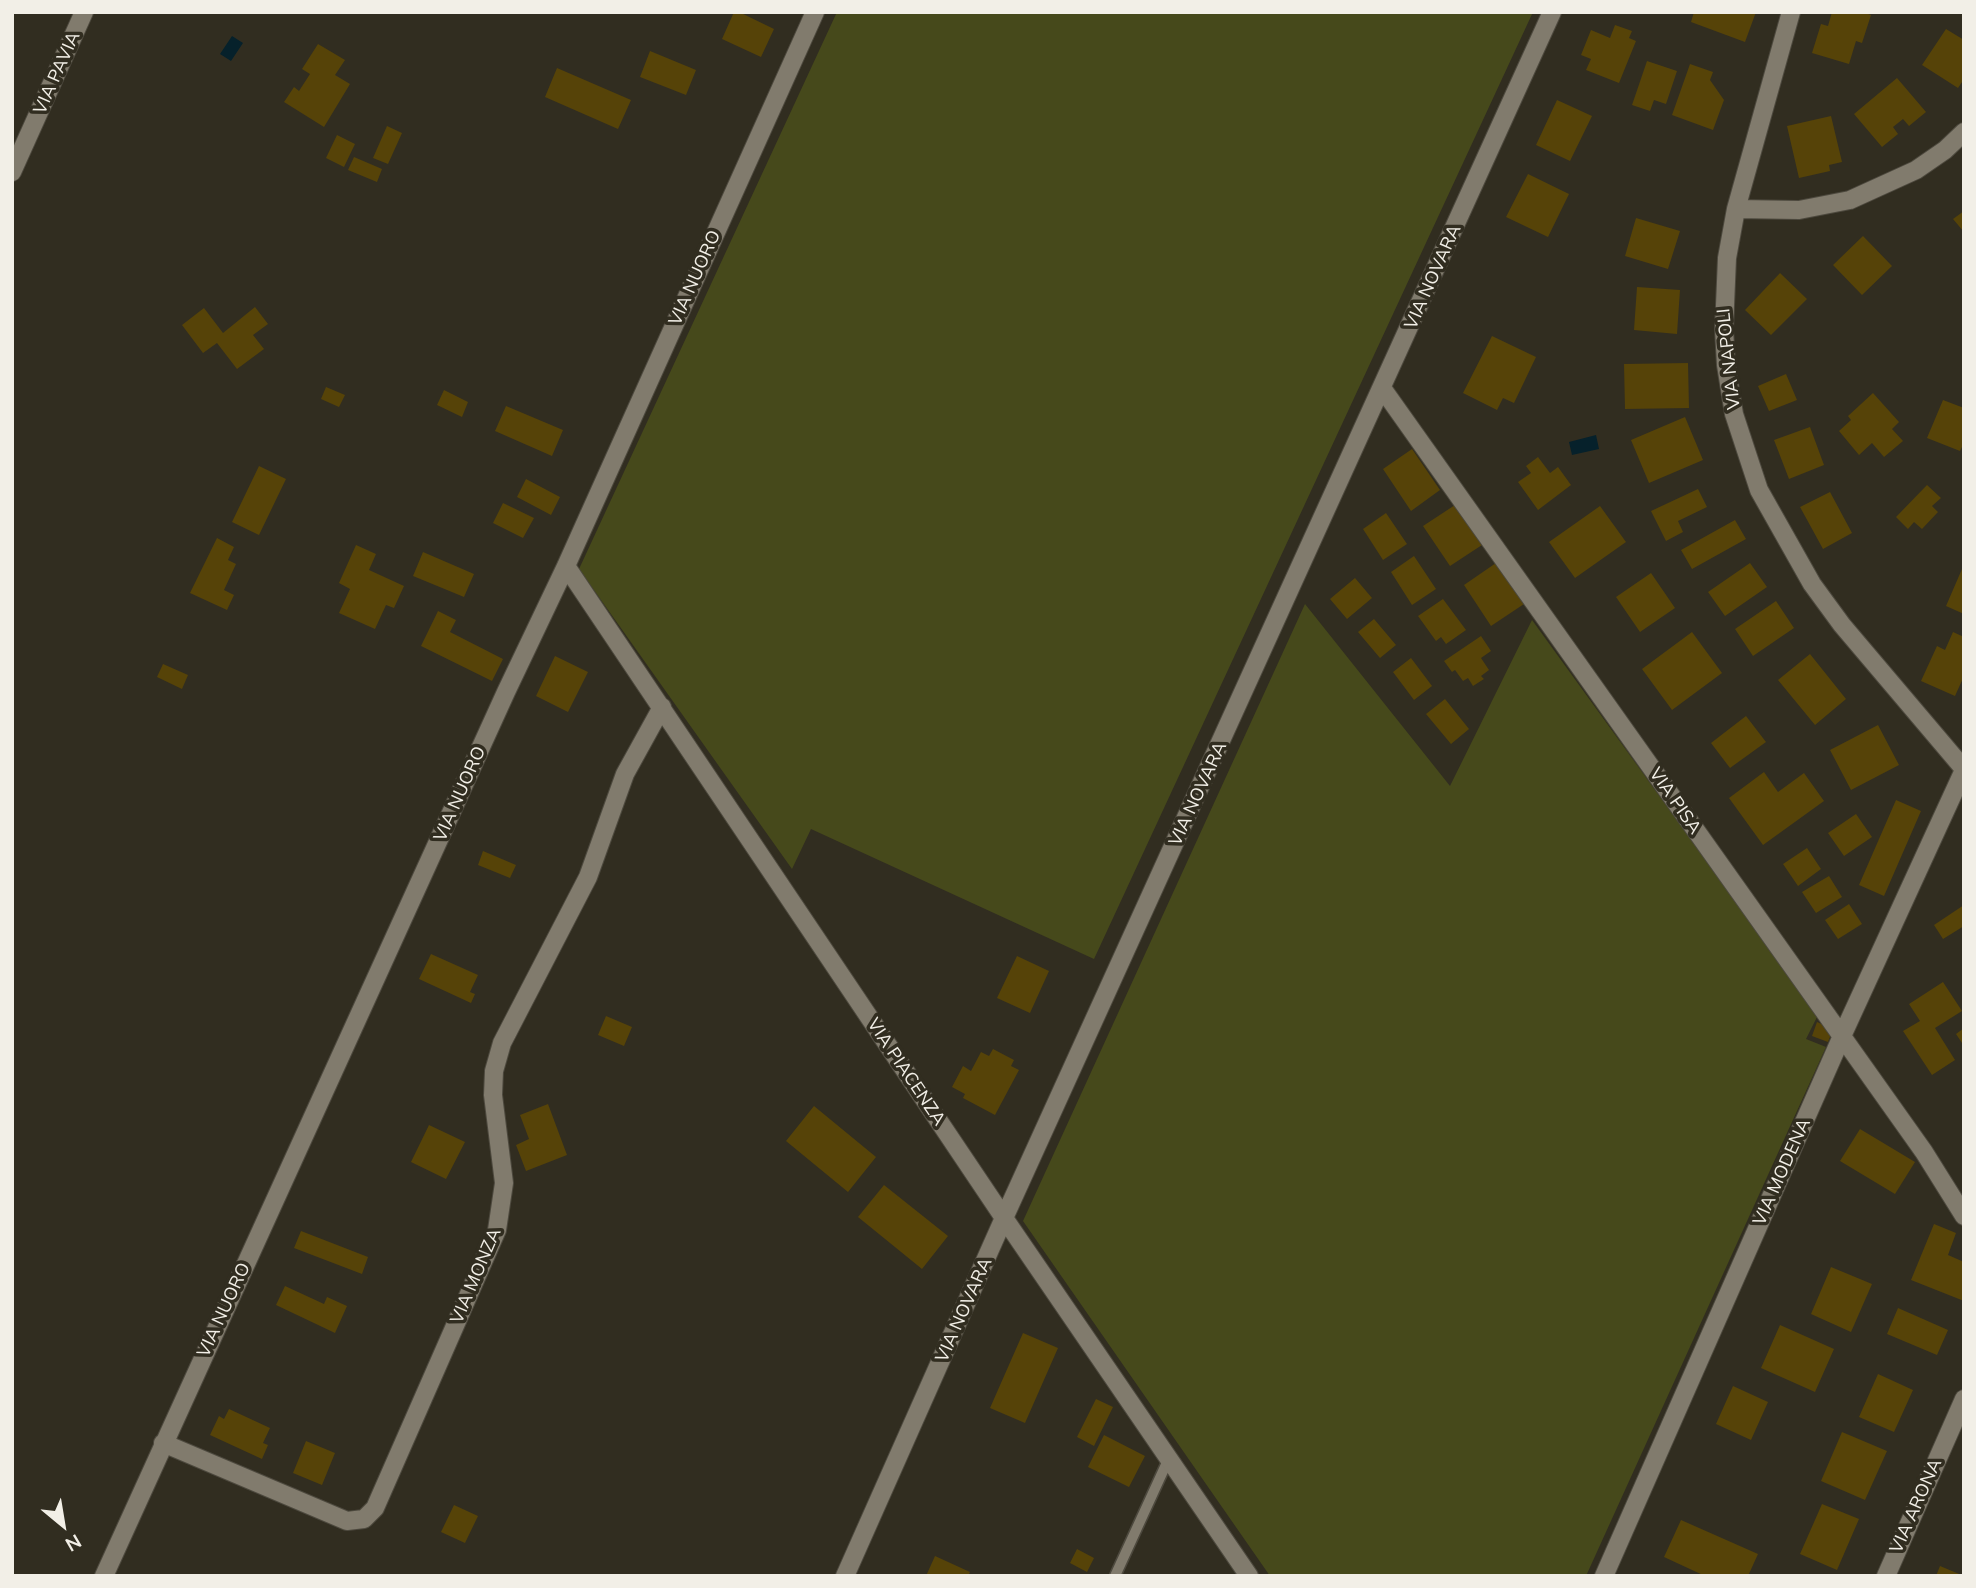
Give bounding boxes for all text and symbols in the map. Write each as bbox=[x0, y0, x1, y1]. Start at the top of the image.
street label: VIA PAVIA bbox=[29, 28, 85, 118]
street label: VIA NOVARA bbox=[1400, 221, 1466, 333]
street label: VIA NUORO bbox=[664, 227, 726, 329]
street label: VIA NAPOLI bbox=[1713, 307, 1745, 411]
street label: VIA NOVARA bbox=[1164, 738, 1232, 850]
street label: VIA NUORO bbox=[429, 743, 491, 845]
street label: VIA PISA bbox=[1644, 764, 1706, 838]
street label: VIA PIACENZA bbox=[862, 1014, 950, 1130]
street label: VIA MODENA bbox=[1749, 1115, 1815, 1229]
street label: VIA MONZA bbox=[446, 1225, 506, 1327]
street label: VIA NOVARA bbox=[931, 1254, 997, 1366]
street label: VIA NUORO bbox=[193, 1259, 255, 1361]
street label: VIA ARONA bbox=[1886, 1455, 1946, 1557]
north arrow bbox=[28, 1490, 98, 1560]
text: N bbox=[61, 1529, 86, 1557]

